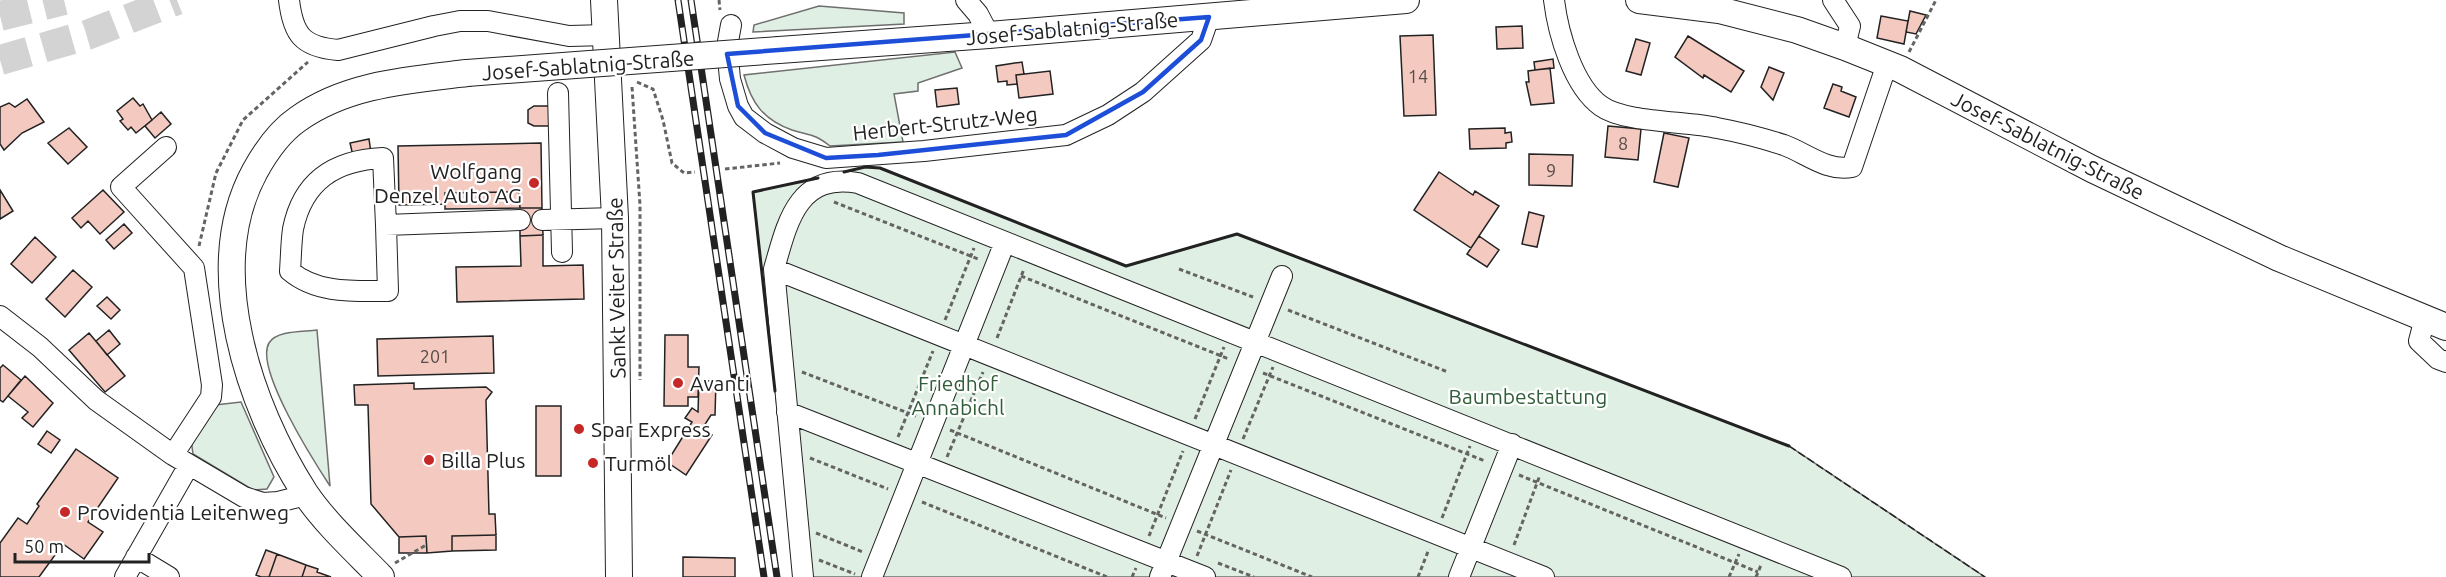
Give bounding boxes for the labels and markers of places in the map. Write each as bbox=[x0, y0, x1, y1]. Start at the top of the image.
place label: Wolfgang Denzel Auto AG bbox=[374, 159, 522, 207]
marker: Wolfgang Denzel Auto AG bbox=[527, 176, 541, 190]
place label: Avanti bbox=[690, 371, 750, 395]
marker: Avanti bbox=[671, 376, 685, 390]
place label: Spar Express bbox=[591, 417, 711, 441]
marker: Spar Express bbox=[572, 422, 586, 436]
place label: Billa Plus bbox=[441, 448, 525, 472]
place label: Turmöl bbox=[605, 451, 672, 475]
marker: Billa Plus bbox=[422, 453, 436, 467]
marker: Turmöl bbox=[586, 456, 600, 470]
place label: Providentia Leitenweg bbox=[77, 500, 289, 524]
marker: Providentia Leitenweg bbox=[58, 505, 72, 519]

